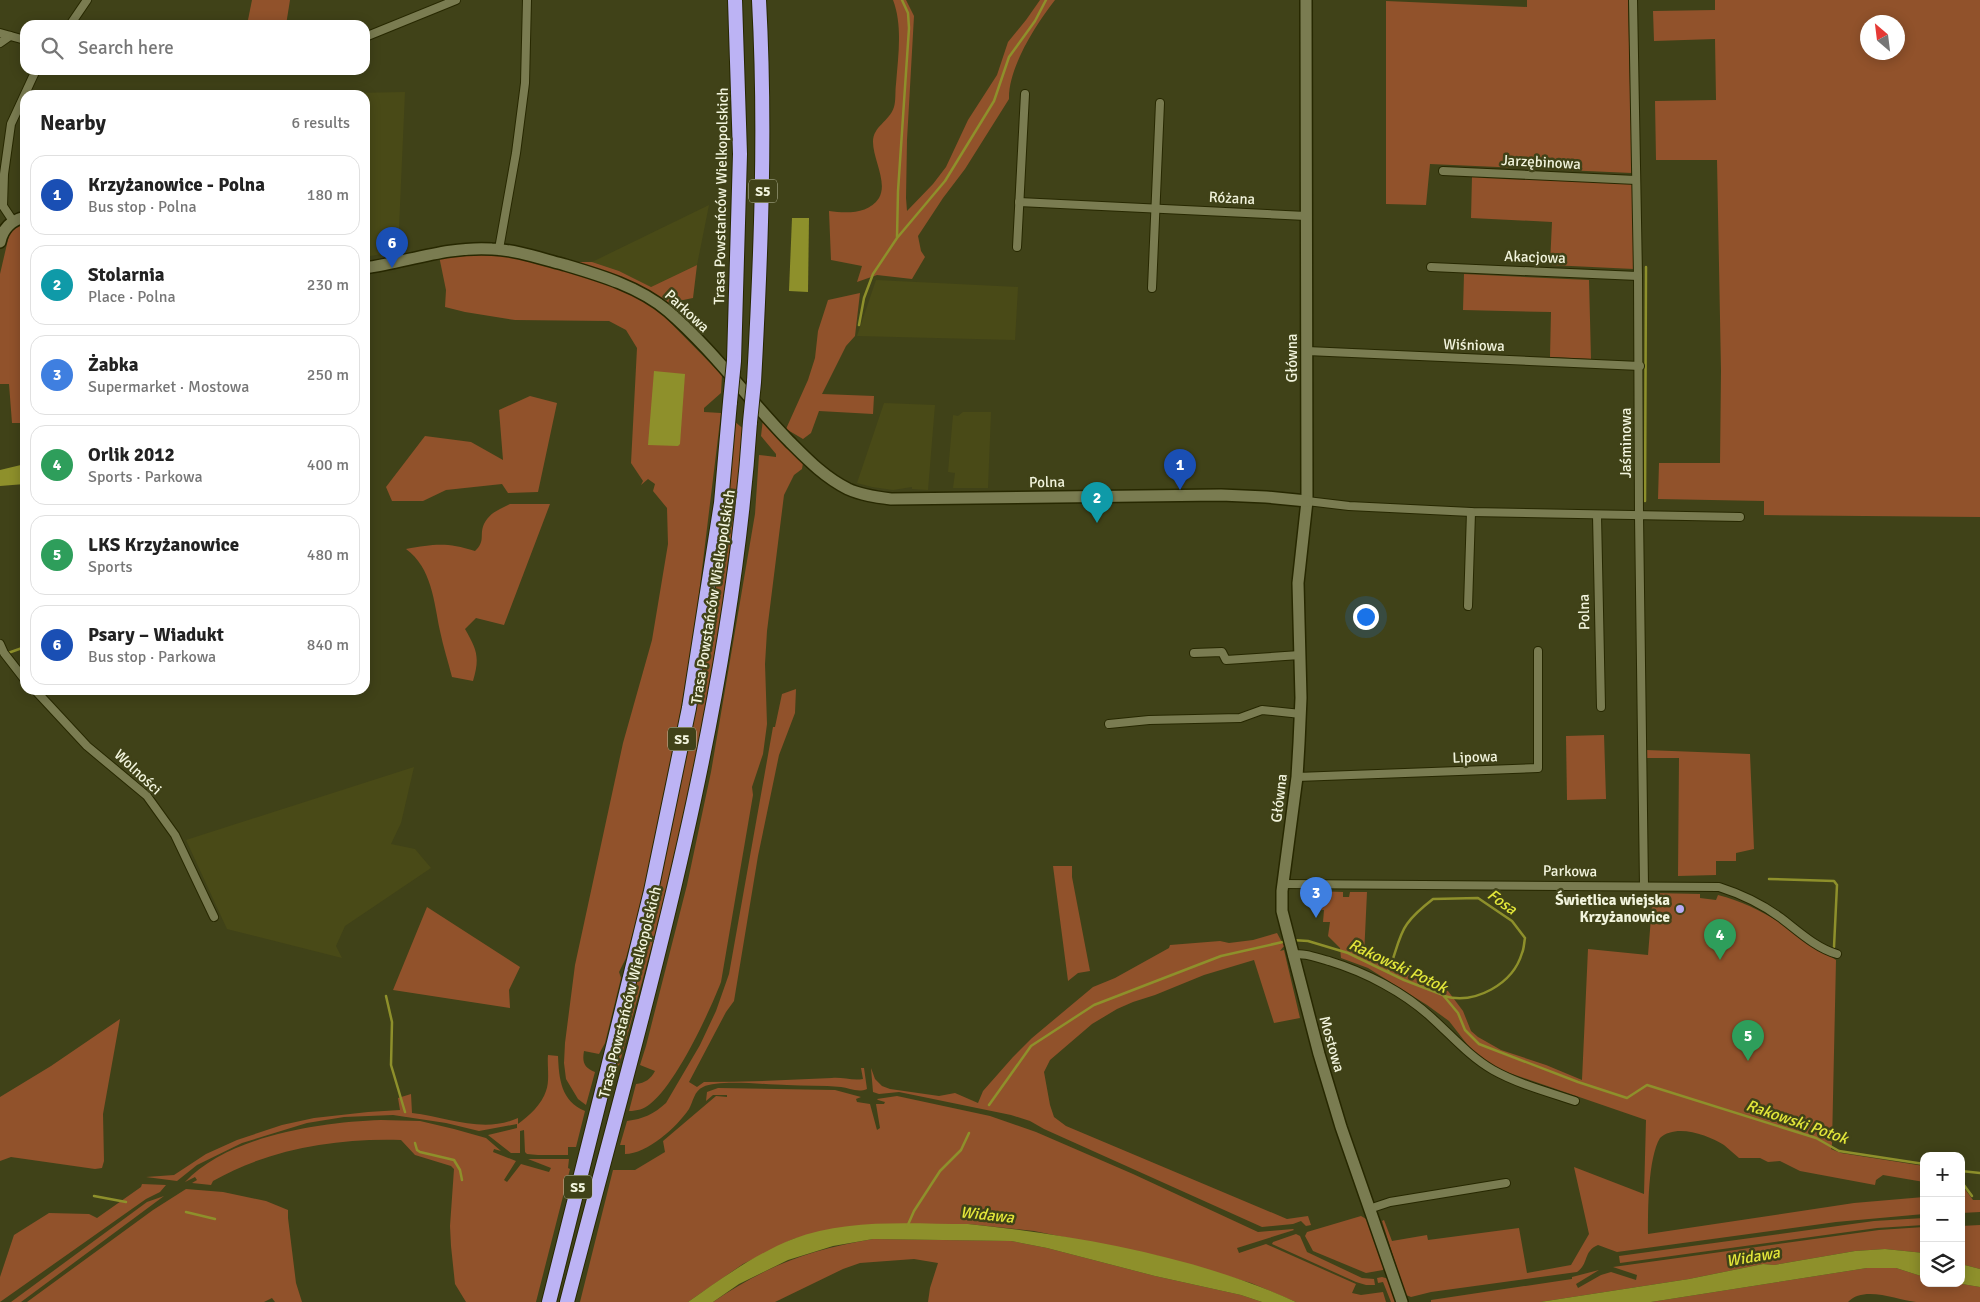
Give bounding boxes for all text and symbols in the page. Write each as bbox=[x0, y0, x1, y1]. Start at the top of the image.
north arrow bbox=[1860, 15, 1905, 60]
search box bbox=[20, 20, 370, 75]
icon: search bbox=[38, 34, 66, 62]
text: Search here bbox=[78, 36, 174, 60]
street label: Trasa Powstańców Wielkopolskich bbox=[710, 87, 732, 305]
text: Nearby bbox=[40, 110, 106, 136]
text: 6 results bbox=[291, 113, 350, 133]
street label: Jarzębinowa bbox=[1501, 151, 1581, 173]
text: Krzyżanowice - Polna bbox=[88, 173, 265, 197]
road number: S5 bbox=[749, 180, 777, 202]
text: 1 bbox=[53, 185, 61, 205]
text: 180 m bbox=[307, 185, 349, 205]
street label: Różana bbox=[1208, 188, 1256, 208]
text: Bus stop · Polna bbox=[88, 197, 197, 217]
pin: 6 bbox=[376, 227, 408, 268]
street label: Akacjowa bbox=[1504, 247, 1566, 267]
text: Stolarnia bbox=[88, 263, 165, 287]
text: 2 bbox=[53, 275, 61, 295]
text: 230 m bbox=[307, 275, 349, 295]
street label: Parkowa bbox=[661, 286, 713, 336]
text: Place · Polna bbox=[88, 287, 176, 307]
street label: Główna bbox=[1283, 334, 1301, 382]
street label: Wiśniowa bbox=[1443, 335, 1505, 355]
text: Żabka bbox=[88, 353, 138, 377]
text: 3 bbox=[53, 365, 61, 385]
text: 250 m bbox=[307, 365, 349, 385]
text: Supermarket · Mostowa bbox=[88, 377, 249, 397]
street label: Jaśminowa bbox=[1617, 408, 1635, 478]
text: Orlik 2012 bbox=[88, 443, 175, 467]
pin: 1 bbox=[1164, 449, 1196, 490]
text: 4 bbox=[53, 455, 61, 475]
text: 400 m bbox=[307, 455, 349, 475]
text: Sports · Parkowa bbox=[88, 467, 203, 487]
street label: Polna bbox=[1029, 473, 1065, 491]
pin: 2 bbox=[1081, 482, 1113, 523]
street label: Trasa Powstańców Wielkopolskich bbox=[687, 488, 739, 706]
text: LKS Krzyżanowice bbox=[88, 533, 239, 557]
text: 5 bbox=[53, 545, 61, 565]
text: 480 m bbox=[307, 545, 349, 565]
text: Sports bbox=[88, 557, 133, 577]
street label: Polna bbox=[1575, 594, 1593, 630]
your location bbox=[1353, 604, 1379, 630]
text: Psary – Wiadukt bbox=[88, 623, 224, 647]
text: 6 bbox=[53, 635, 61, 655]
text: 840 m bbox=[307, 635, 349, 655]
text: Bus stop · Parkowa bbox=[88, 647, 216, 667]
road number: S5 bbox=[668, 728, 696, 751]
street label: Wolności bbox=[111, 746, 165, 798]
street label: Lipowa bbox=[1452, 747, 1498, 767]
street label: Główna bbox=[1267, 773, 1291, 823]
street label: Parkowa bbox=[1543, 862, 1597, 880]
pin: 3 bbox=[1300, 877, 1332, 918]
street label: Trasa Powstańców Wielkopolskich bbox=[595, 884, 665, 1100]
water label: Fosa bbox=[1483, 885, 1521, 920]
place label: Świetlica wiejska Krzyżanowice bbox=[1555, 890, 1670, 926]
marker: Świetlica wiejska Krzyżanowice bbox=[1674, 903, 1686, 915]
pin: 4 bbox=[1704, 919, 1736, 960]
water label: Rakowski Potok bbox=[1346, 934, 1452, 998]
street label: Mostowa bbox=[1315, 1014, 1349, 1074]
pin: 5 bbox=[1732, 1020, 1764, 1061]
water label: Rakowski Potok bbox=[1743, 1095, 1852, 1149]
map controls bbox=[1920, 1152, 1965, 1287]
button: + bbox=[1920, 1152, 1965, 1197]
road number: S5 bbox=[564, 1176, 592, 1198]
button: − bbox=[1920, 1197, 1965, 1242]
water label: Widawa bbox=[959, 1202, 1016, 1228]
water label: Widawa bbox=[1725, 1242, 1782, 1272]
button: layers bbox=[1920, 1242, 1965, 1287]

